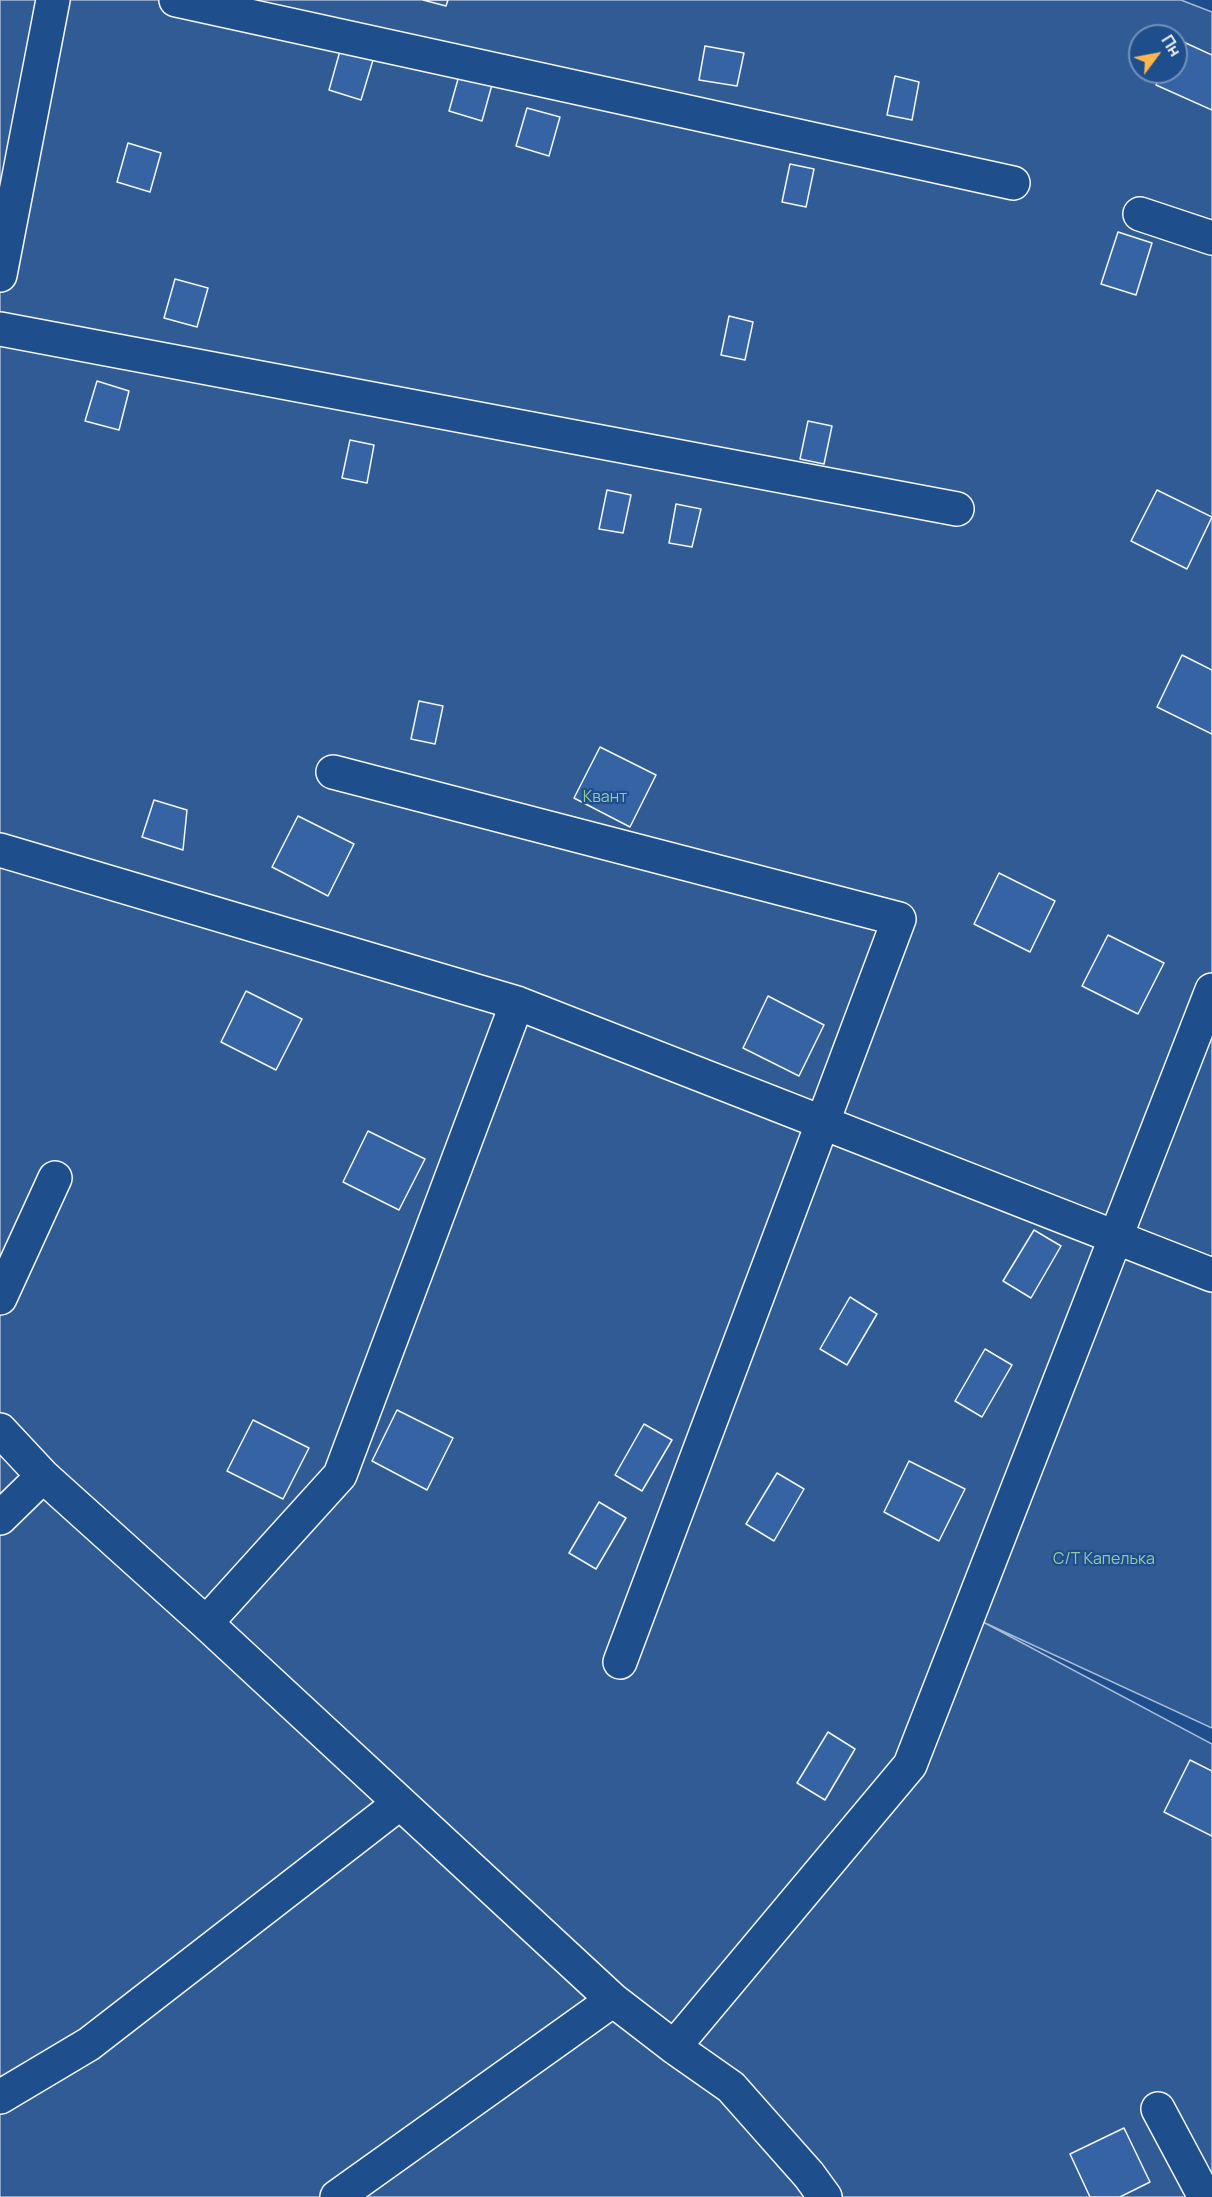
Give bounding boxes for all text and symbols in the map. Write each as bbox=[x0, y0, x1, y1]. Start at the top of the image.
north arrow bbox=[1128, 24, 1188, 84]
text: Пн bbox=[1157, 31, 1187, 60]
park label: Квант bbox=[583, 788, 627, 808]
park label: С/Т Капелька bbox=[1053, 1550, 1155, 1570]

